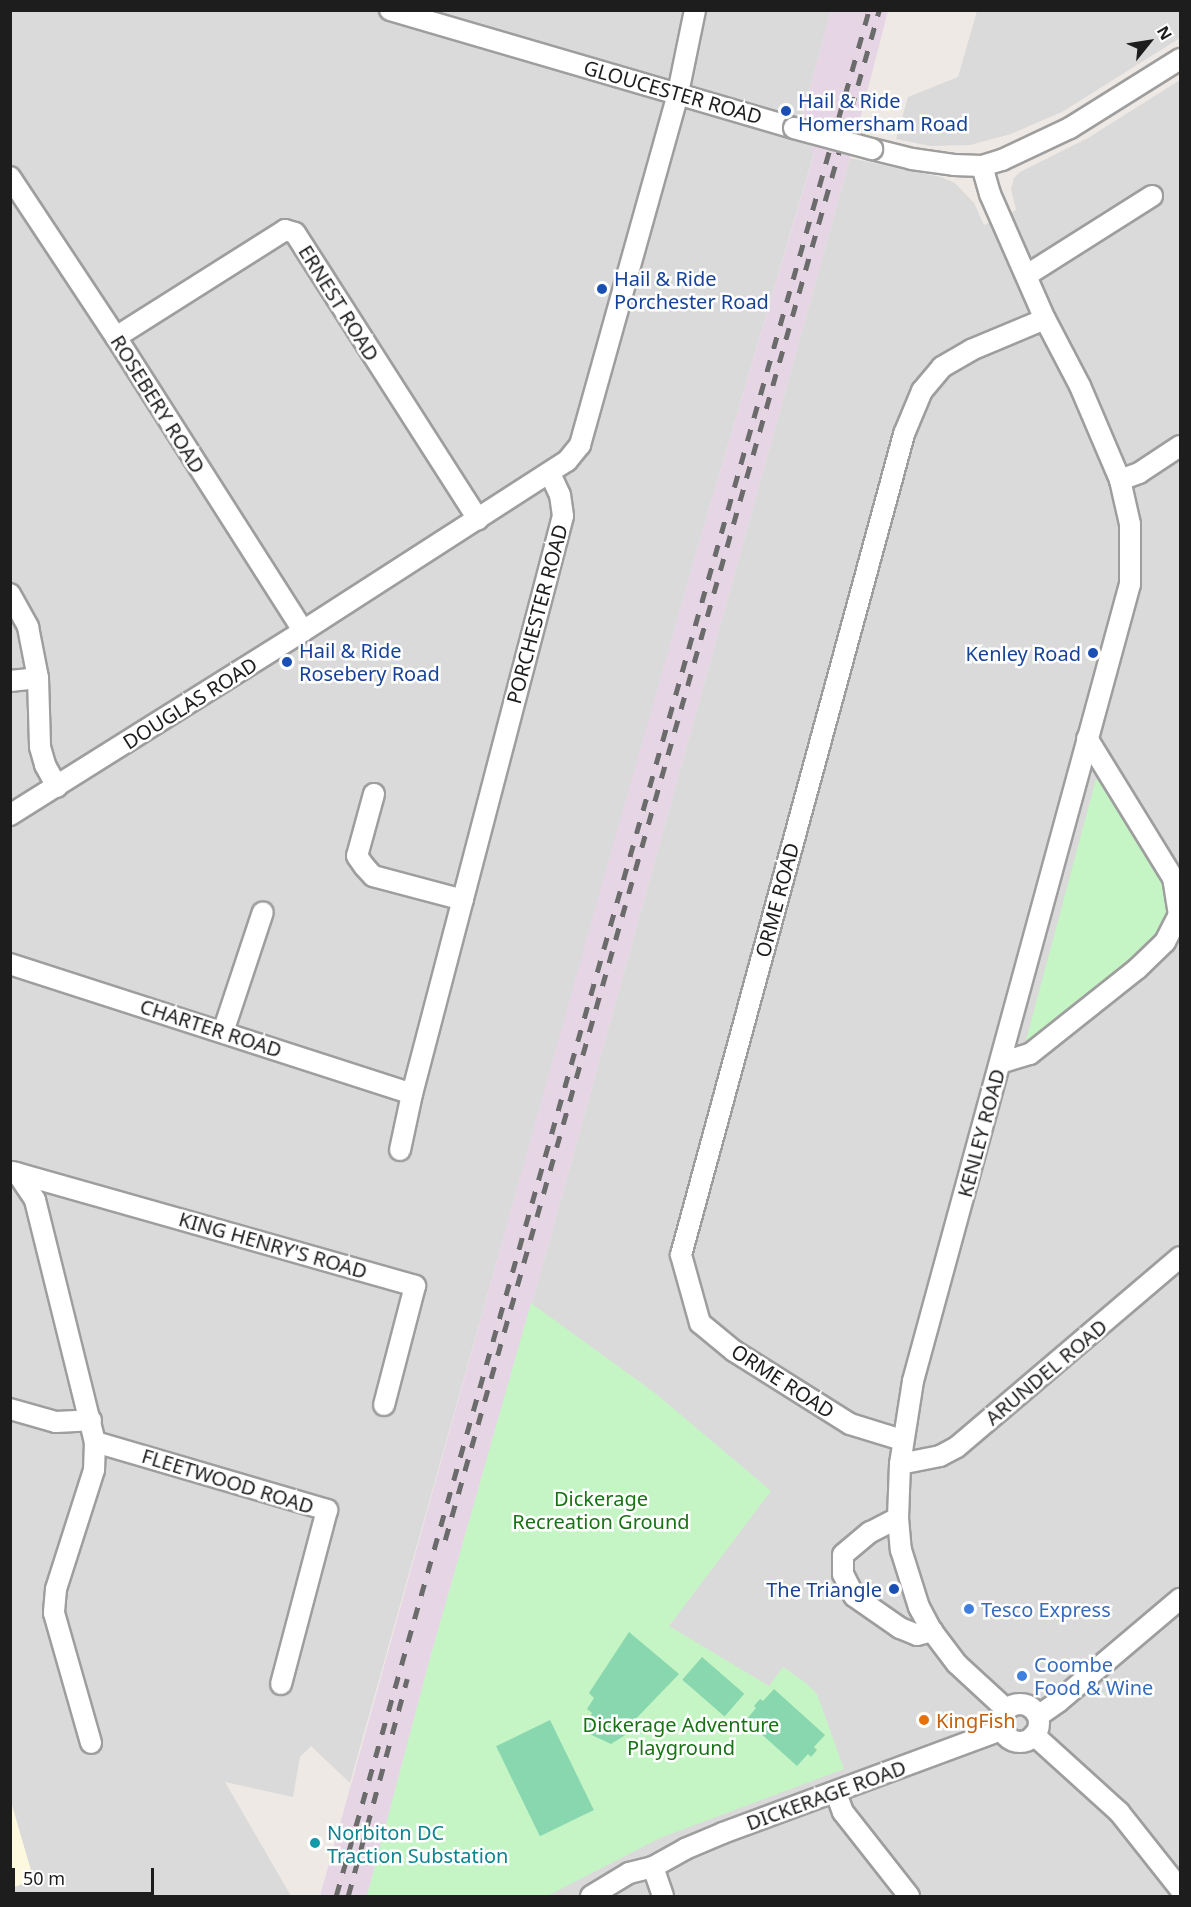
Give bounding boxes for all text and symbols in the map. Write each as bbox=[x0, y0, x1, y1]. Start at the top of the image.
north arrow bbox=[1119, 12, 1179, 72]
text: N bbox=[1152, 22, 1177, 44]
street label: GLOUCESTER ROAD bbox=[581, 55, 765, 129]
place label: Hail & Ride Homersham Road bbox=[798, 88, 968, 135]
marker: Hail & Ride Homersham Road bbox=[779, 104, 793, 118]
street label: ERNEST ROAD bbox=[294, 241, 384, 365]
place label: Hail & Ride Porchester Road bbox=[614, 266, 769, 313]
marker: Hail & Ride Porchester Road bbox=[595, 282, 609, 296]
street label: ROSEBERY ROAD bbox=[106, 331, 210, 477]
street label: PORCHESTER ROAD bbox=[502, 522, 572, 706]
place label: Hail & Ride Rosebery Road bbox=[299, 638, 440, 685]
place label: Kenley Road bbox=[965, 641, 1081, 665]
marker: Kenley Road bbox=[1086, 646, 1100, 660]
street label: DOUGLAS ROAD bbox=[118, 652, 262, 754]
marker: Hail & Ride Rosebery Road bbox=[280, 655, 294, 669]
street label: ORME ROAD bbox=[750, 840, 804, 960]
street label: CHARTER ROAD bbox=[137, 994, 285, 1062]
street label: KENLEY ROAD bbox=[952, 1066, 1010, 1200]
street label: KING HENRY'S ROAD bbox=[176, 1207, 370, 1283]
street label: ARUNDEL ROAD bbox=[980, 1314, 1112, 1430]
street label: ORME ROAD bbox=[727, 1339, 839, 1423]
street label: FLEETWOOD ROAD bbox=[139, 1443, 317, 1519]
park label: Dickerage Recreation Ground bbox=[512, 1486, 690, 1533]
place label: The Triangle bbox=[766, 1577, 882, 1601]
marker: The Triangle bbox=[887, 1582, 901, 1596]
place label: Tesco Express bbox=[981, 1597, 1111, 1621]
marker: Tesco Express bbox=[962, 1602, 976, 1616]
place label: Coombe Food & Wine bbox=[1034, 1652, 1153, 1699]
marker: Coombe Food & Wine bbox=[1015, 1669, 1029, 1683]
place label: KingFish bbox=[936, 1708, 1016, 1732]
park label: Dickerage Adventure Playground bbox=[583, 1712, 779, 1759]
marker: KingFish bbox=[917, 1713, 931, 1727]
street label: DICKERAGE ROAD bbox=[743, 1755, 909, 1835]
place label: Norbiton DC Traction Substation bbox=[327, 1820, 508, 1867]
marker: Norbiton DC Traction Substation bbox=[308, 1836, 322, 1850]
scale bar bbox=[15, 1856, 158, 1894]
text: 50 m bbox=[23, 1866, 65, 1890]

